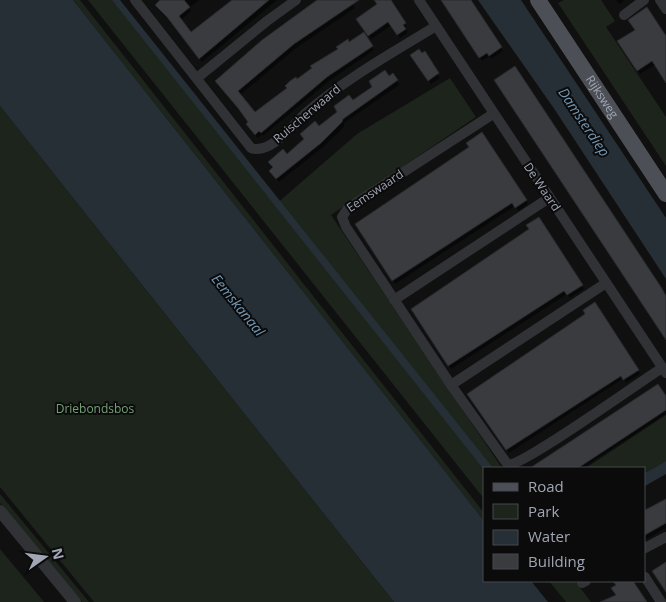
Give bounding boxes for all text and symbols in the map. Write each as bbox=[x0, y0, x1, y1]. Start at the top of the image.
street label: Rijksweg bbox=[582, 72, 623, 122]
street label: Ruischerwaard bbox=[269, 80, 344, 147]
water label: Damsterdiep bbox=[554, 84, 614, 160]
street label: De Waard bbox=[520, 159, 565, 214]
street label: Eemswaard bbox=[343, 165, 406, 216]
water label: Eemskanaal bbox=[208, 270, 270, 340]
park label: Driebondsbos bbox=[56, 400, 135, 417]
legend bbox=[483, 467, 646, 582]
text: Road bbox=[528, 476, 564, 496]
text: Park bbox=[528, 501, 559, 521]
text: Water bbox=[528, 526, 570, 546]
north arrow bbox=[20, 532, 70, 582]
text: N bbox=[48, 546, 69, 562]
text: Building bbox=[528, 551, 585, 571]

